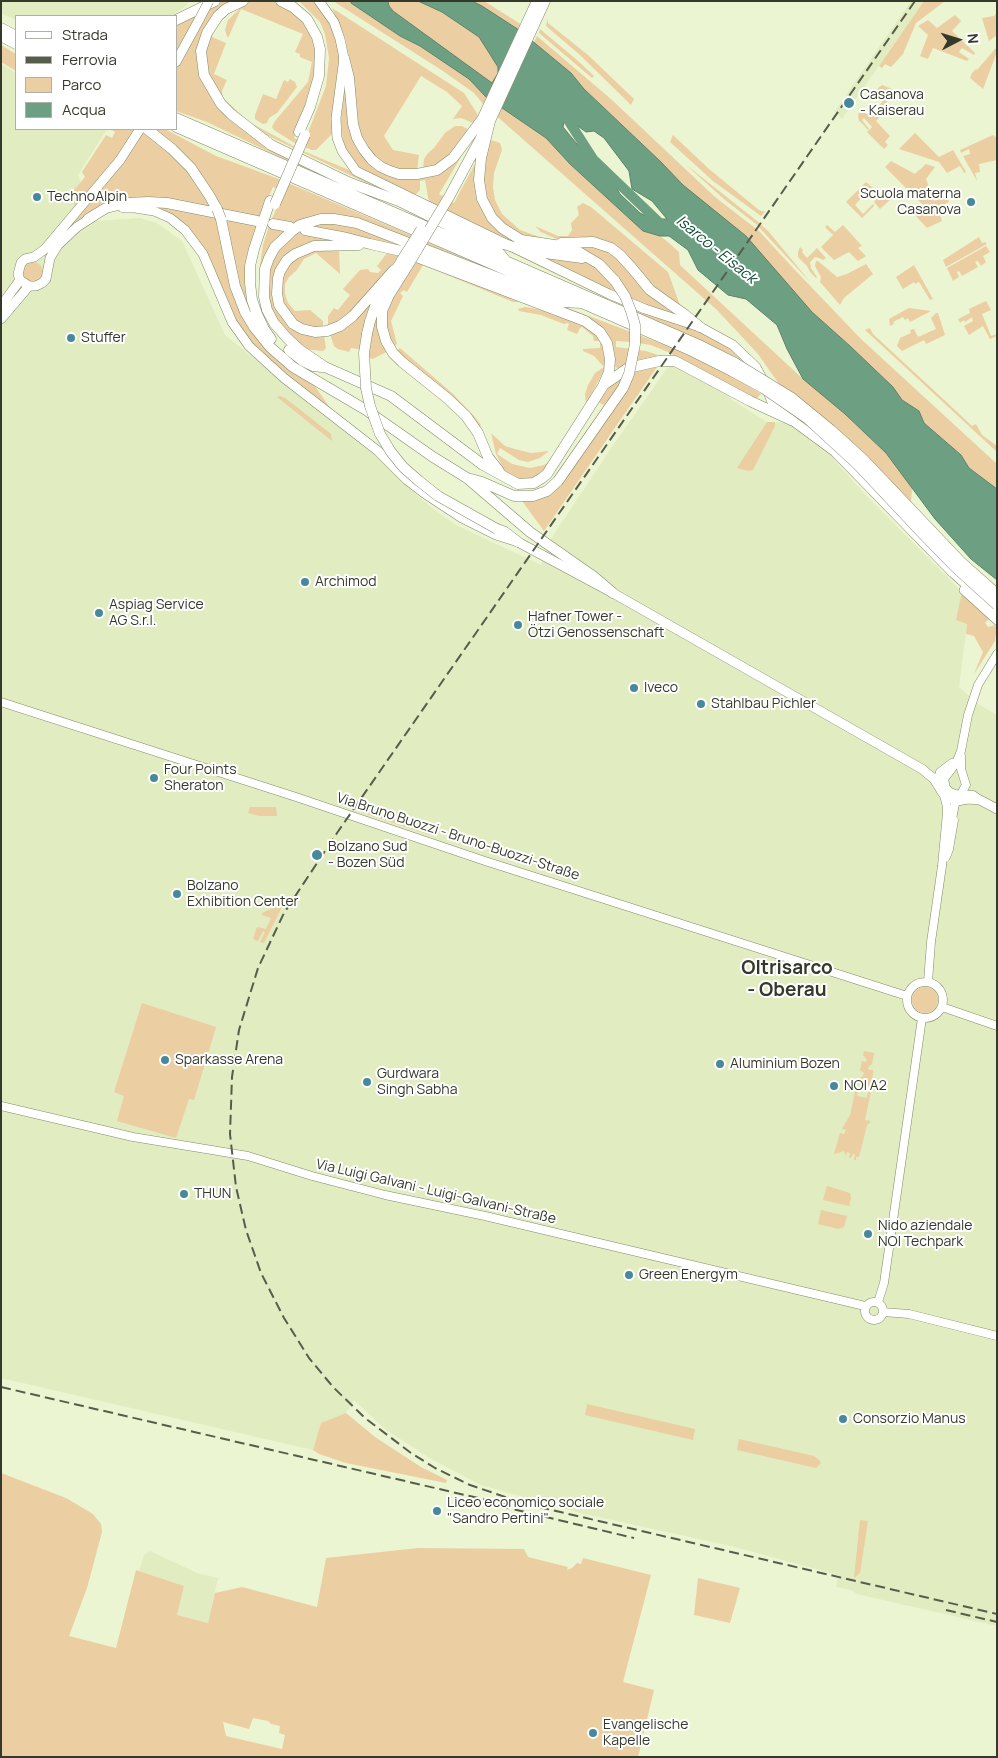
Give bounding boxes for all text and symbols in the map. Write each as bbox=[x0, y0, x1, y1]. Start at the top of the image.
legend bbox=[15, 15, 178, 130]
north arrow bbox=[933, 15, 983, 65]
text: Strada bbox=[62, 24, 108, 45]
text: N bbox=[964, 33, 983, 44]
text: Ferrovia bbox=[62, 49, 117, 70]
text: Parco bbox=[62, 74, 101, 95]
place label: Casanova - Kaiserau bbox=[860, 87, 924, 120]
marker: Casanova - Kaiserau bbox=[842, 96, 856, 110]
text: Acqua bbox=[62, 99, 106, 120]
place label: Scuola materna Casanova bbox=[860, 186, 961, 218]
place label: TechnoAlpin bbox=[47, 189, 127, 205]
marker: TechnoAlpin bbox=[31, 191, 43, 203]
marker: Scuola materna Casanova bbox=[965, 196, 977, 208]
water label: Isarco - Eisack bbox=[672, 212, 760, 288]
place label: Stuffer bbox=[81, 330, 126, 346]
marker: Stuffer bbox=[65, 332, 77, 344]
place label: Archimod bbox=[315, 574, 377, 590]
marker: Archimod bbox=[299, 576, 311, 588]
place label: Aspiag Service AG S.r.l. bbox=[109, 597, 204, 630]
marker: Aspiag Service AG S.r.l. bbox=[93, 607, 105, 619]
place label: Hafner Tower - Ötzi Genossenschaft bbox=[528, 609, 664, 642]
marker: Hafner Tower - Ötzi Genossenschaft bbox=[512, 619, 524, 631]
place label: Iveco bbox=[644, 680, 678, 696]
marker: Iveco bbox=[628, 682, 640, 694]
place label: Stahlbau Pichler bbox=[711, 696, 816, 712]
marker: Stahlbau Pichler bbox=[695, 698, 707, 710]
place label: Four Points Sheraton bbox=[164, 762, 237, 794]
marker: Four Points Sheraton bbox=[148, 772, 160, 784]
street label: Via Bruno Buozzi - Bruno-Buozzi-Straße bbox=[334, 790, 582, 884]
place label: Bolzano Sud - Bozen Süd bbox=[328, 839, 407, 872]
marker: Bolzano Sud - Bozen Süd bbox=[310, 848, 324, 862]
place label: Bolzano Exhibition Center bbox=[187, 878, 299, 910]
marker: Bolzano Exhibition Center bbox=[171, 888, 183, 900]
district label: Oltrisarco - Oberau bbox=[741, 958, 833, 1002]
place label: Sparkasse Arena bbox=[175, 1052, 283, 1068]
marker: Sparkasse Arena bbox=[159, 1054, 171, 1066]
place label: Aluminium Bozen bbox=[730, 1056, 840, 1072]
marker: Aluminium Bozen bbox=[714, 1058, 726, 1070]
place label: Gurdwara Singh Sabha bbox=[377, 1066, 457, 1098]
marker: Gurdwara Singh Sabha bbox=[361, 1076, 373, 1088]
place label: NOI A2 bbox=[844, 1078, 887, 1094]
marker: NOI A2 bbox=[828, 1080, 840, 1092]
street label: Via Luigi Galvani - Luigi-Galvani-Straße bbox=[314, 1156, 558, 1228]
place label: THUN bbox=[194, 1186, 231, 1202]
marker: THUN bbox=[178, 1188, 190, 1200]
place label: Nido aziendale NOI Techpark bbox=[878, 1218, 972, 1250]
marker: Nido aziendale NOI Techpark bbox=[862, 1228, 874, 1240]
place label: Green Energym bbox=[639, 1267, 738, 1283]
marker: Green Energym bbox=[623, 1269, 635, 1281]
place label: Consorzio Manus bbox=[853, 1411, 966, 1427]
marker: Consorzio Manus bbox=[837, 1413, 849, 1425]
place label: Liceo economico sociale "Sandro Pertini" bbox=[447, 1495, 604, 1528]
marker: Liceo economico sociale "Sandro Pertini" bbox=[431, 1505, 443, 1517]
place label: Evangelische Kapelle bbox=[603, 1717, 688, 1750]
marker: Evangelische Kapelle bbox=[587, 1727, 599, 1739]

